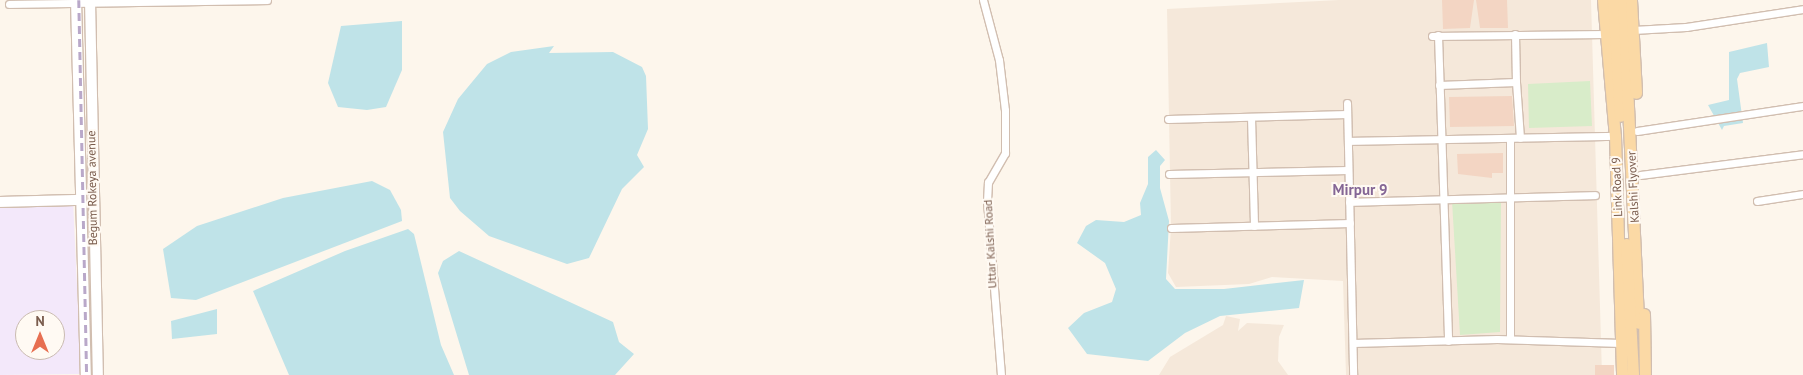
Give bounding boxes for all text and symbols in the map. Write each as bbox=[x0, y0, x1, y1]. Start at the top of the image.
street label: Begum Rokeya avenue bbox=[84, 130, 100, 246]
street label: Kalshi Flyover bbox=[1624, 151, 1642, 223]
street label: Link Road 9 bbox=[1609, 157, 1625, 217]
district label: Mirpur 9 bbox=[1332, 181, 1388, 199]
street label: Uttar Kalshi Road bbox=[980, 199, 1000, 289]
north arrow bbox=[15, 310, 65, 360]
text: N bbox=[35, 312, 45, 330]

